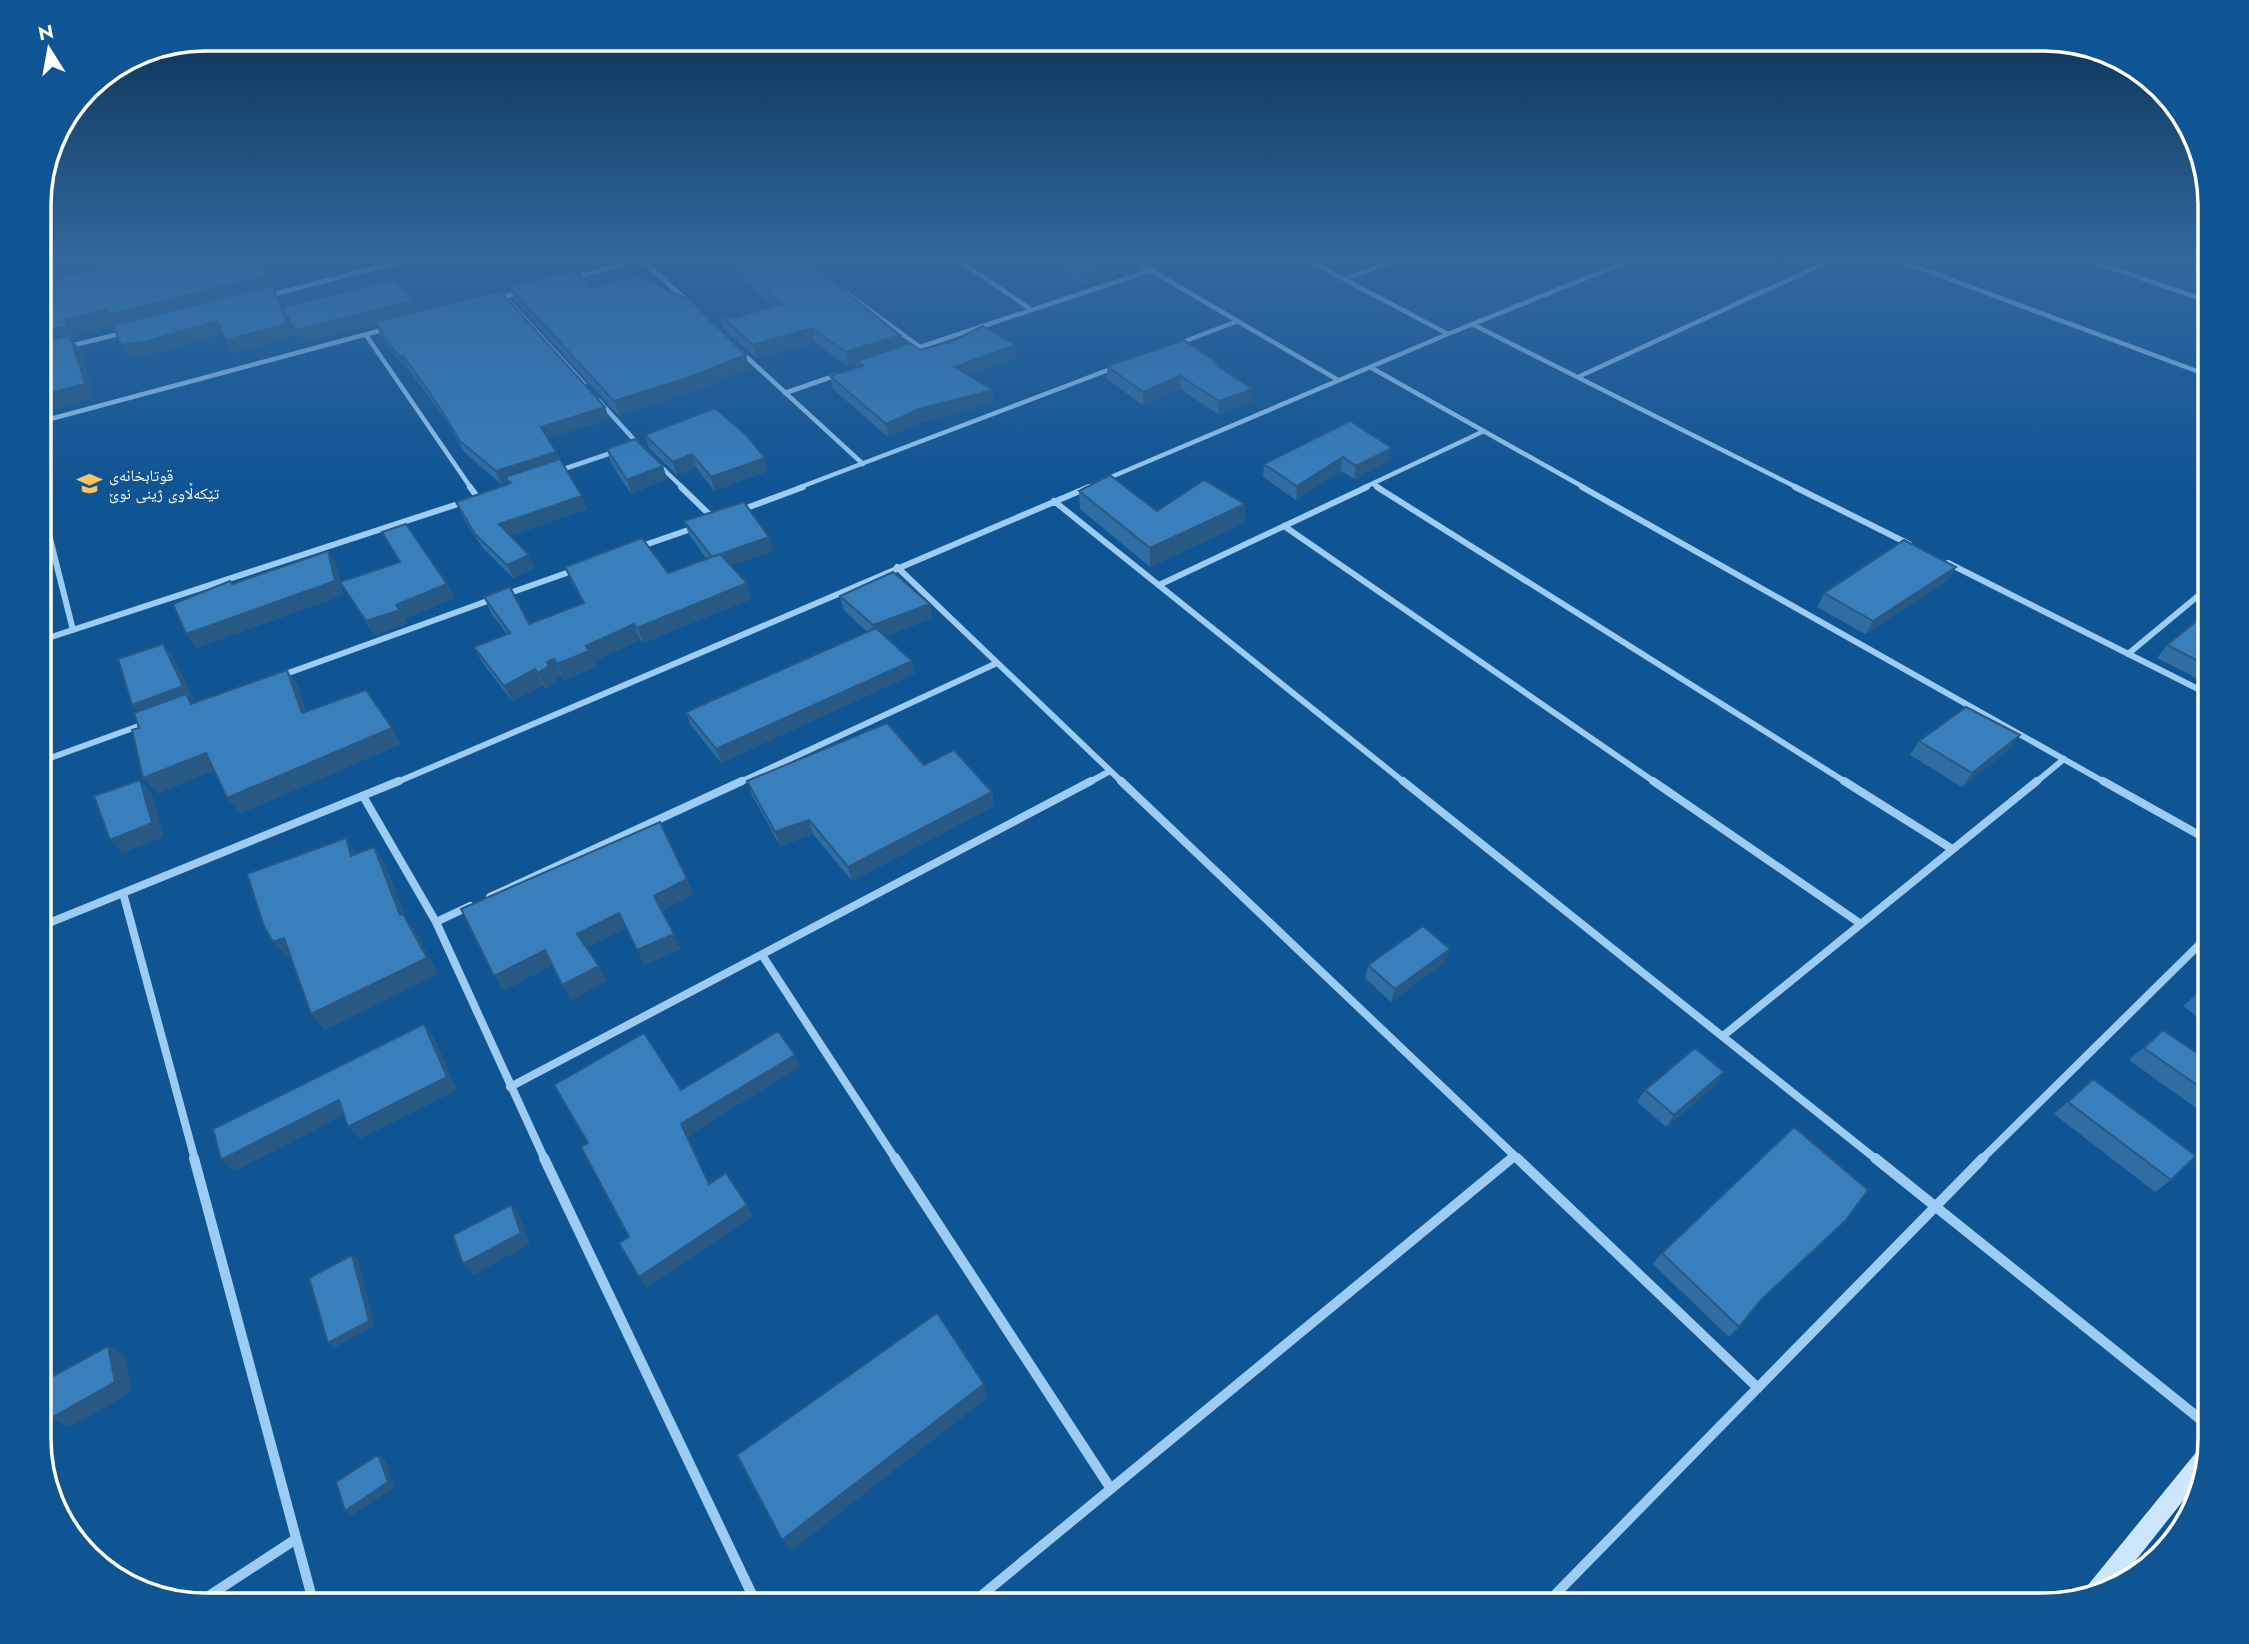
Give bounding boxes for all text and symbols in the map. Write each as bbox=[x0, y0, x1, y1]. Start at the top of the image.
north arrow bbox=[14, 14, 84, 84]
text: N bbox=[36, 18, 56, 47]
place label: قوتابخانەی تێکەڵاوی ژینی نوێ bbox=[109, 464, 219, 505]
school or university icon: قوتابخانەی تێکەڵاوی ژینی نوێ bbox=[75, 470, 103, 498]

